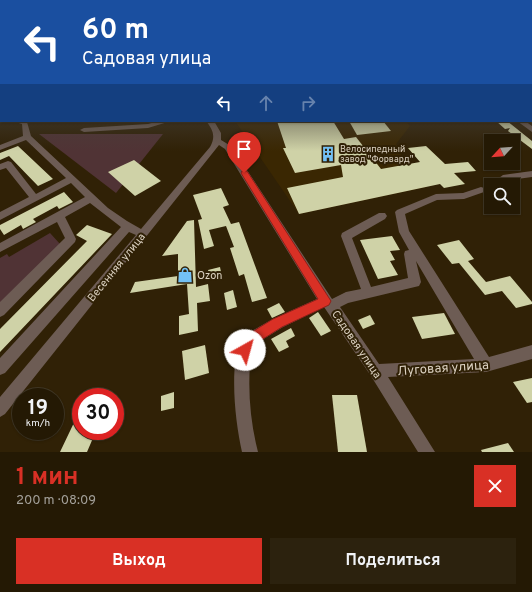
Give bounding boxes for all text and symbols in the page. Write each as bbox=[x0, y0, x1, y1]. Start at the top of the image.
text: 60 m bbox=[82, 13, 149, 49]
icon: left bbox=[16, 16, 68, 68]
text: Садовая улица bbox=[82, 48, 211, 71]
icon: left bbox=[213, 92, 235, 114]
icon: ahead bbox=[255, 92, 277, 114]
icon: right bbox=[297, 92, 319, 114]
pin bbox=[227, 132, 261, 173]
north arrow bbox=[484, 134, 520, 170]
map controls bbox=[484, 134, 520, 214]
icon: arrive bbox=[233, 138, 255, 160]
place label: Велосипедный завод "Форвард" bbox=[340, 144, 414, 165]
building icon: Велосипедный завод "Форвард" bbox=[319, 145, 337, 163]
button: search bbox=[484, 178, 520, 214]
street label: Весенняя улица bbox=[85, 230, 149, 305]
shop icon: Ozon bbox=[176, 266, 194, 284]
place label: Ozon bbox=[197, 269, 223, 283]
street label: Садовая улица bbox=[328, 308, 384, 381]
position arrow bbox=[224, 329, 266, 371]
street label: Луговая улица bbox=[397, 358, 490, 380]
speed limit sign: 30 bbox=[72, 388, 124, 440]
text: 19 bbox=[28, 396, 48, 422]
text: km/h bbox=[26, 417, 50, 430]
text: 1 мин bbox=[16, 463, 78, 493]
button: close bbox=[474, 465, 516, 507]
text: 200 m · 08:09 bbox=[16, 493, 96, 509]
button: Выход bbox=[16, 538, 262, 584]
button: Поделиться bbox=[270, 538, 516, 584]

